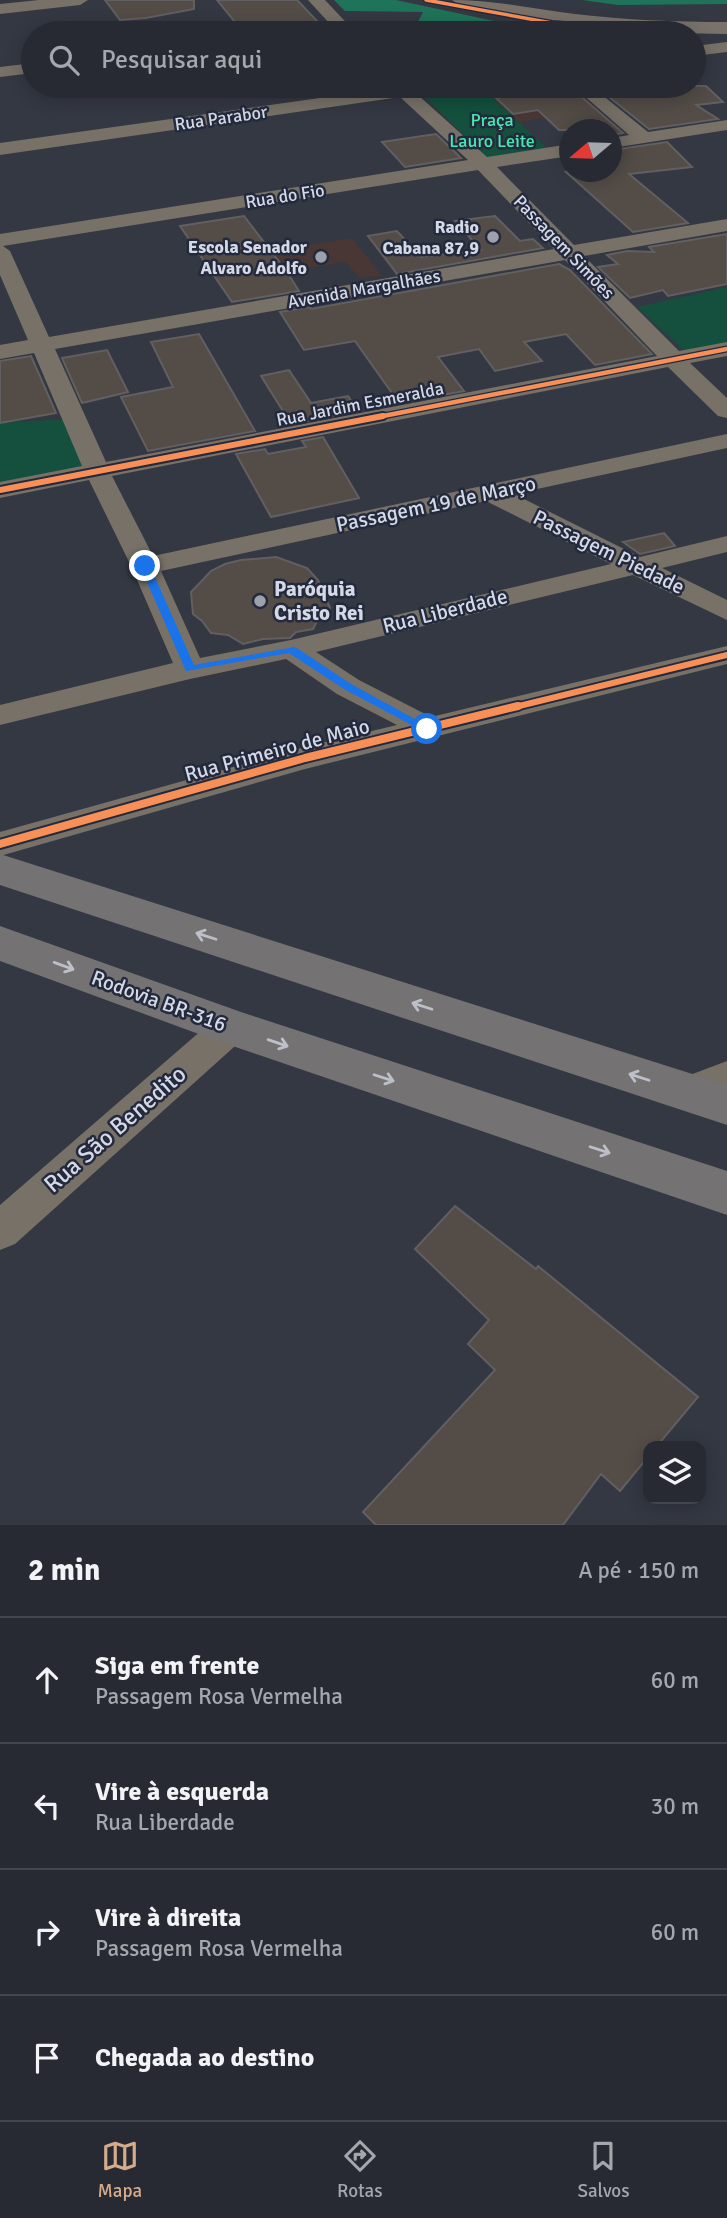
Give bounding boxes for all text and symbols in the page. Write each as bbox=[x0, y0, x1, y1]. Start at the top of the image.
search box bbox=[21, 21, 706, 98]
icon: search bbox=[45, 41, 83, 79]
text: Pesquisar aqui bbox=[101, 44, 262, 76]
street label: Rua Parabor bbox=[173, 101, 269, 135]
park label: Praça Lauro Leite bbox=[449, 109, 535, 152]
north arrow bbox=[559, 119, 622, 182]
street label: Rua do Fio bbox=[244, 179, 326, 213]
street label: Passagem Simões bbox=[509, 190, 619, 304]
place label: Radio Cabana 87,9 bbox=[382, 216, 479, 259]
marker: Radio Cabana 87,9 bbox=[485, 229, 501, 245]
place label: Escola Senador Alvaro Adolfo bbox=[188, 236, 308, 279]
marker: Escola Senador Alvaro Adolfo bbox=[313, 249, 329, 265]
street label: Avenida Margalhães bbox=[286, 265, 442, 313]
street label: Rua Jardim Esmeralda bbox=[274, 377, 446, 431]
street label: Passagem 19 de Março bbox=[334, 470, 538, 538]
street label: Passagem Piedade bbox=[529, 504, 689, 600]
route end bbox=[129, 550, 160, 581]
place label: Paróquia Cristo Rei bbox=[274, 576, 364, 626]
street label: Rua Liberdade bbox=[380, 583, 510, 639]
marker: Paróquia Cristo Rei bbox=[252, 593, 268, 609]
street label: Rua Primeiro de Maio bbox=[182, 713, 372, 787]
route start bbox=[411, 713, 442, 744]
one-way arrow bbox=[195, 929, 217, 942]
one-way arrow bbox=[53, 961, 75, 973]
street label: Rodovia BR-316 bbox=[88, 965, 230, 1037]
one-way arrow bbox=[412, 999, 434, 1011]
one-way arrow bbox=[267, 1038, 289, 1050]
street label: Rua São Benedito bbox=[38, 1059, 192, 1199]
one-way arrow bbox=[628, 1069, 650, 1082]
one-way arrow bbox=[373, 1073, 395, 1085]
one-way arrow bbox=[589, 1145, 611, 1157]
map controls bbox=[643, 1441, 706, 1504]
button: layers bbox=[643, 1441, 706, 1504]
text: 2 min bbox=[28, 1552, 100, 1589]
text: A pé · 150 m bbox=[578, 1556, 699, 1585]
text: Siga em frente bbox=[95, 1650, 259, 1682]
icon: ahead bbox=[28, 1661, 66, 1699]
text: 60 m bbox=[651, 1666, 699, 1695]
text: Passagem Rosa Vermelha bbox=[95, 1682, 343, 1711]
text: Vire à esquerda bbox=[95, 1776, 269, 1808]
icon: left bbox=[28, 1787, 66, 1825]
text: 30 m bbox=[651, 1792, 699, 1821]
text: Rua Liberdade bbox=[95, 1808, 235, 1837]
text: Vire à direita bbox=[95, 1902, 241, 1934]
icon: right bbox=[28, 1913, 66, 1951]
text: 60 m bbox=[651, 1918, 699, 1947]
text: Passagem Rosa Vermelha bbox=[95, 1934, 343, 1963]
icon: arrive bbox=[28, 2039, 66, 2077]
text: Chegada ao destino bbox=[95, 2042, 314, 2074]
tab: Mapa bbox=[97, 2137, 142, 2203]
tab: Rotas bbox=[337, 2137, 382, 2203]
tab: Salvos bbox=[577, 2137, 630, 2203]

